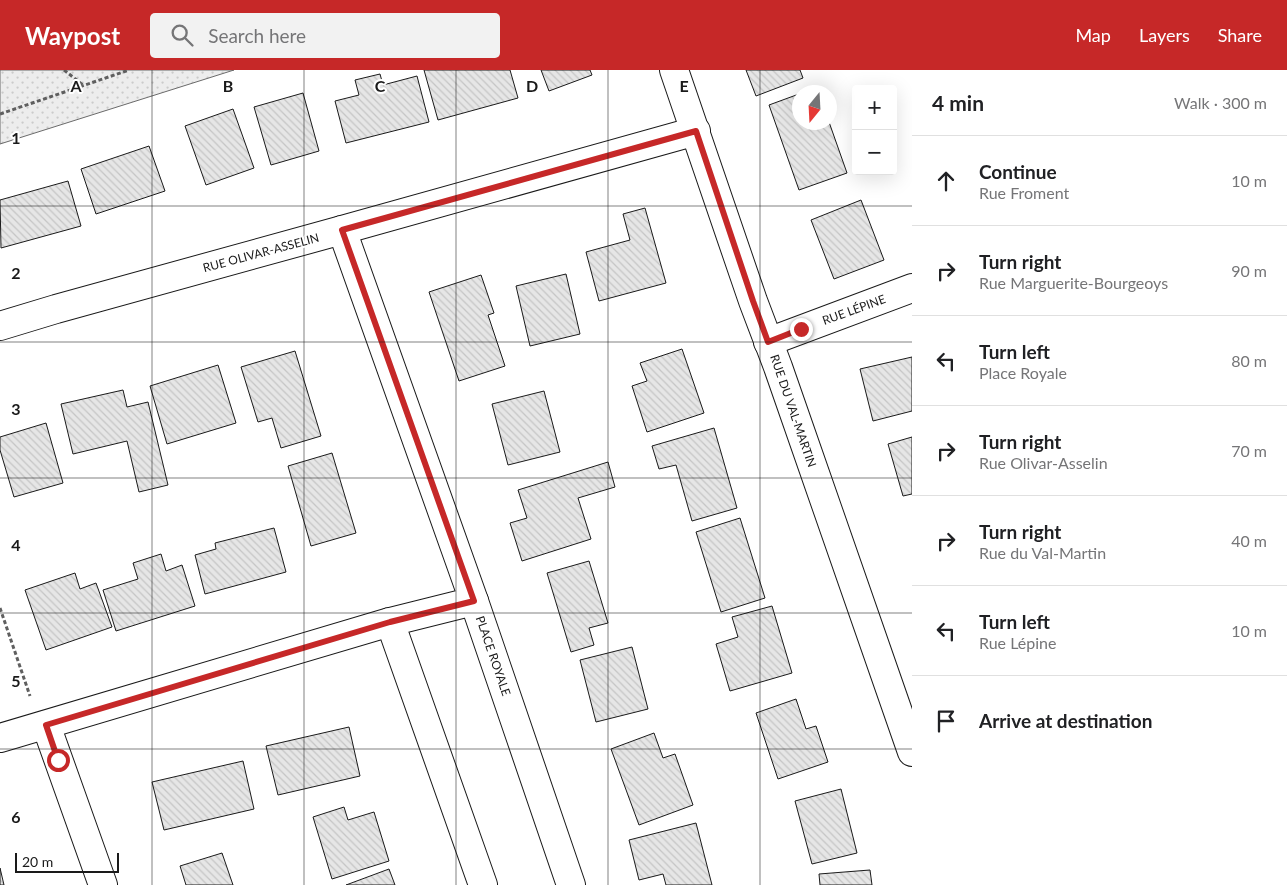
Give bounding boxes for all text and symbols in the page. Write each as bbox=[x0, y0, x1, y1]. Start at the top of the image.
search box bbox=[150, 13, 500, 58]
text: Waypost bbox=[25, 21, 120, 50]
icon: search bbox=[168, 21, 196, 49]
text: Search here bbox=[208, 24, 306, 47]
text: Map bbox=[1075, 24, 1111, 46]
text: Layers bbox=[1139, 24, 1190, 46]
text: Share bbox=[1218, 24, 1262, 46]
text: A bbox=[69, 76, 82, 95]
text: B bbox=[223, 76, 233, 95]
text: C bbox=[375, 76, 386, 95]
text: D bbox=[526, 76, 538, 95]
text: E bbox=[679, 76, 689, 95]
north arrow bbox=[792, 85, 837, 130]
map controls bbox=[852, 85, 897, 175]
button: + bbox=[852, 85, 897, 130]
text: 4 min bbox=[932, 90, 984, 115]
text: Walk · 300 m bbox=[1174, 93, 1267, 112]
text: 1 bbox=[11, 128, 21, 147]
button: − bbox=[852, 130, 897, 175]
text: Continue bbox=[979, 160, 1057, 183]
icon: ahead bbox=[932, 167, 960, 195]
text: 10 m bbox=[1231, 171, 1267, 190]
text: Rue Froment bbox=[979, 183, 1069, 202]
street label: RUE OLIVAR-ASSELIN bbox=[201, 230, 321, 275]
text: Turn right bbox=[979, 250, 1061, 273]
icon: right bbox=[932, 257, 960, 285]
text: 90 m bbox=[1231, 261, 1267, 280]
text: 2 bbox=[11, 263, 21, 282]
text: Rue Marguerite-Bourgeoys bbox=[979, 273, 1168, 292]
street label: RUE LÉPINE bbox=[820, 291, 887, 328]
route end bbox=[790, 318, 813, 341]
text: Turn left bbox=[979, 340, 1050, 363]
icon: left bbox=[932, 347, 960, 375]
text: 80 m bbox=[1231, 351, 1267, 370]
street label: RUE DU VAL-MARTIN bbox=[767, 352, 820, 469]
text: Place Royale bbox=[979, 363, 1067, 382]
text: 3 bbox=[11, 399, 21, 418]
text: Turn right bbox=[979, 430, 1061, 453]
icon: right bbox=[932, 437, 960, 465]
text: 70 m bbox=[1231, 441, 1267, 460]
text: Rue Olivar-Asselin bbox=[979, 453, 1108, 472]
text: Turn right bbox=[979, 520, 1061, 543]
icon: right bbox=[932, 527, 960, 555]
text: 40 m bbox=[1231, 531, 1267, 550]
text: 4 bbox=[11, 535, 21, 554]
text: Rue du Val-Martin bbox=[979, 543, 1106, 562]
text: Turn left bbox=[979, 610, 1050, 633]
street label: PLACE ROYALE bbox=[473, 614, 514, 698]
icon: left bbox=[932, 617, 960, 645]
text: 10 m bbox=[1231, 621, 1267, 640]
text: Rue Lépine bbox=[979, 633, 1056, 652]
text: 5 bbox=[11, 671, 21, 690]
icon: arrive bbox=[932, 707, 960, 735]
text: Arrive at destination bbox=[979, 709, 1152, 732]
route start bbox=[47, 749, 70, 772]
text: 6 bbox=[11, 807, 21, 826]
scale bar bbox=[15, 850, 119, 873]
text: 20 m bbox=[22, 853, 53, 870]

